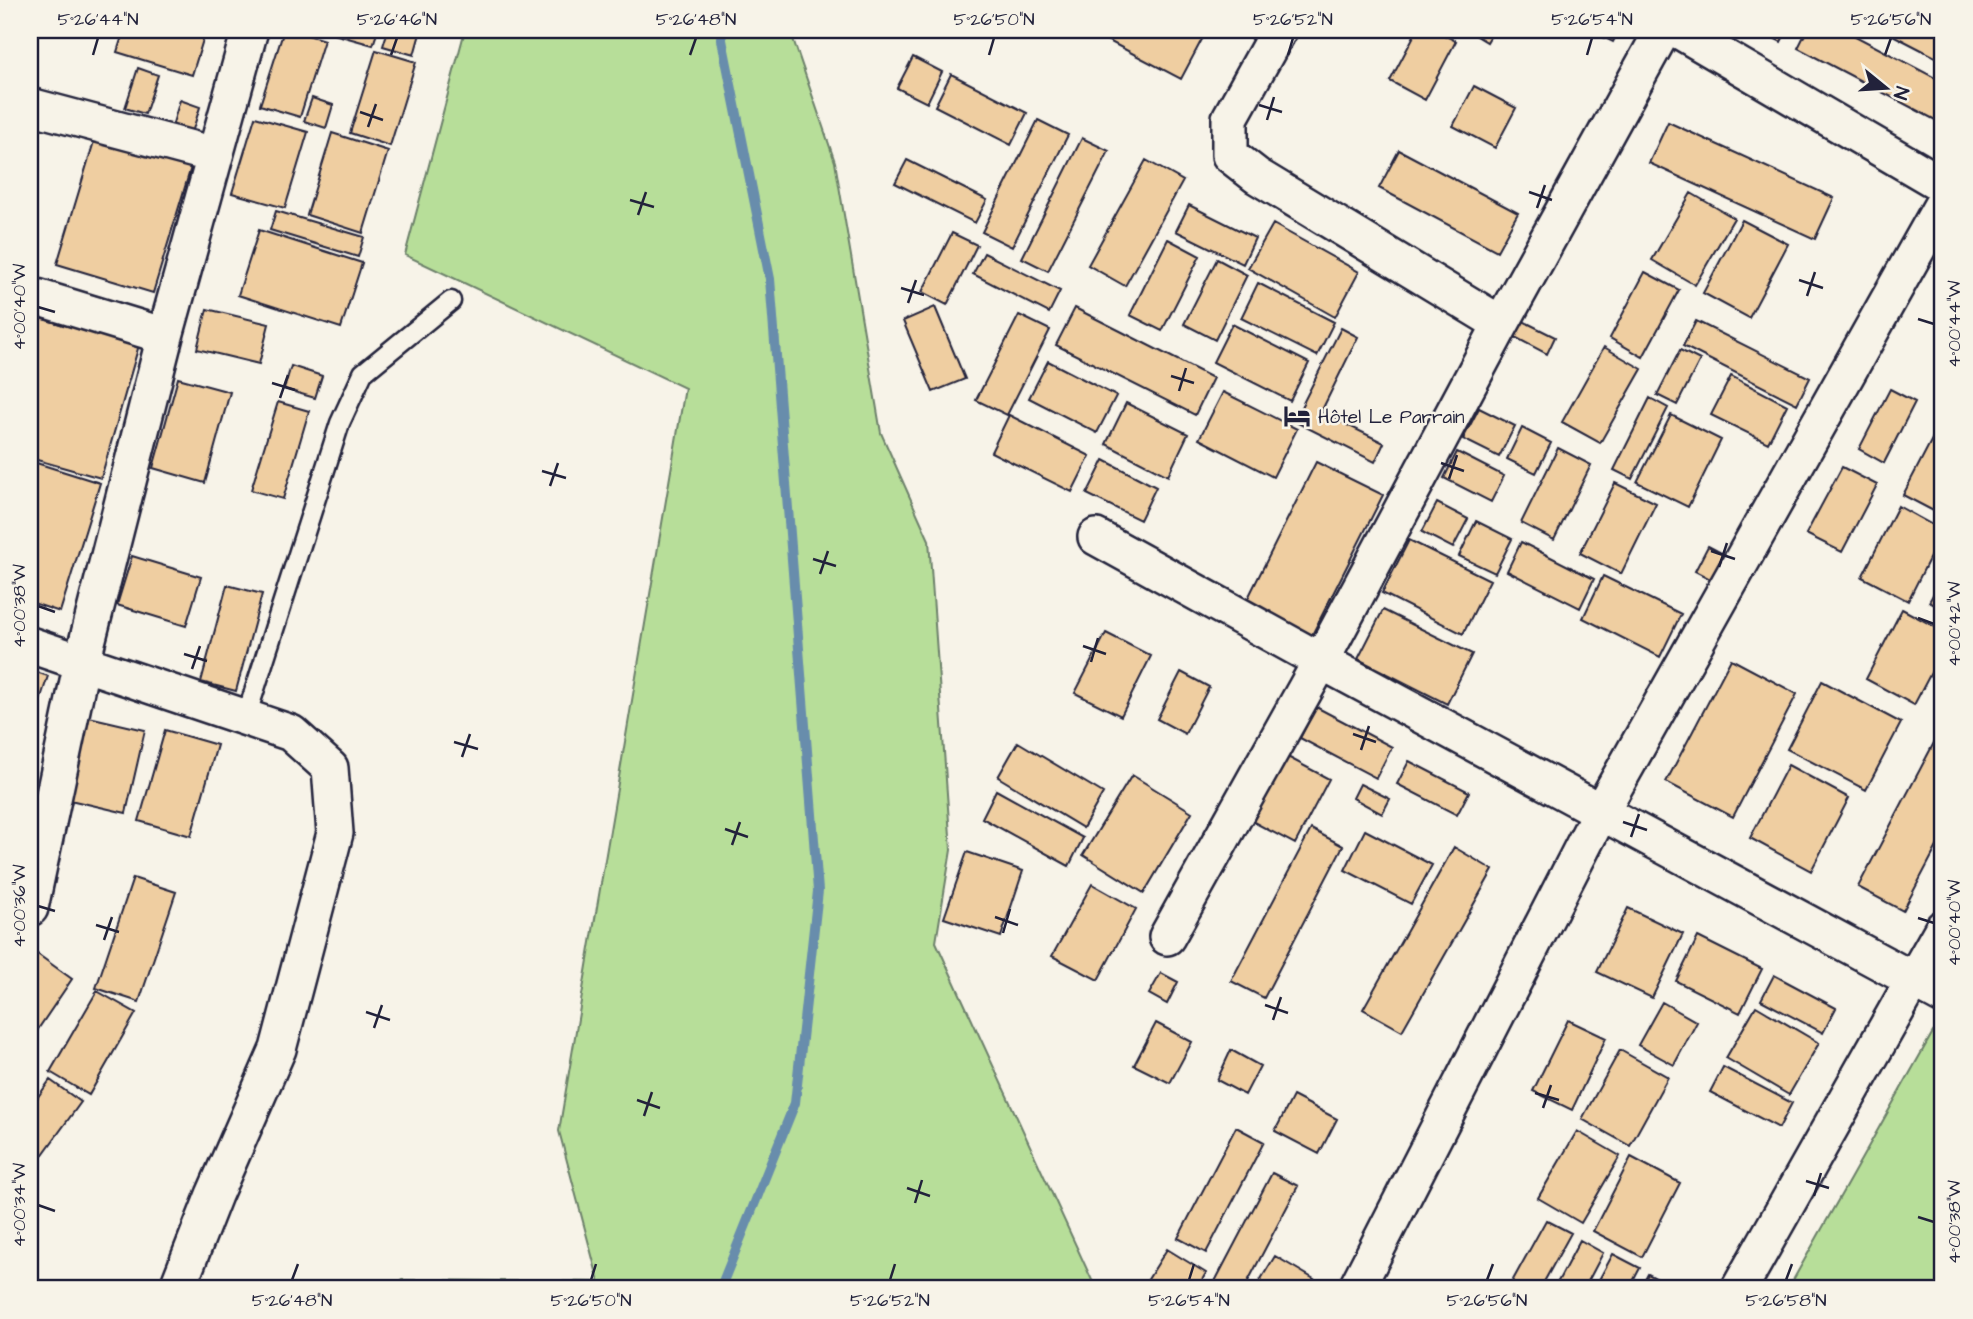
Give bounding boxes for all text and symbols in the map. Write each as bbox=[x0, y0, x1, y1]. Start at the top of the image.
text: 5°26'44"N bbox=[57, 7, 139, 32]
text: 5°26'46"N bbox=[357, 7, 437, 32]
text: 5°26'48"N bbox=[656, 7, 736, 32]
text: 5°26'50"N bbox=[954, 7, 1034, 32]
text: 5°26'52"N bbox=[1253, 7, 1333, 32]
text: 5°26'54"N bbox=[1551, 7, 1633, 32]
text: 5°26'56"N bbox=[1851, 7, 1931, 32]
north arrow bbox=[1850, 52, 1920, 122]
text: N bbox=[1886, 83, 1915, 103]
text: 4°00'40"W bbox=[7, 264, 32, 350]
text: 4°00'44"W bbox=[1942, 280, 1967, 368]
hotel icon: Hôtel Le Parrain bbox=[1282, 401, 1312, 431]
place label: Hôtel Le Parrain bbox=[1318, 404, 1465, 431]
text: 4°00'38"W bbox=[7, 564, 32, 648]
text: 4°00'42"W bbox=[1942, 581, 1967, 667]
text: 4°00'36"W bbox=[7, 864, 32, 948]
text: 4°00'40"W bbox=[1942, 880, 1967, 966]
text: 4°00'34"W bbox=[7, 1163, 32, 1247]
text: 4°00'38"W bbox=[1942, 1180, 1967, 1264]
text: 5°26'48"N bbox=[252, 1288, 332, 1313]
text: 5°26'50"N bbox=[551, 1288, 631, 1313]
text: 5°26'52"N bbox=[850, 1288, 930, 1313]
text: 5°26'54"N bbox=[1148, 1288, 1230, 1313]
text: 5°26'56"N bbox=[1447, 1288, 1527, 1313]
text: 5°26'58"N bbox=[1745, 1288, 1827, 1313]

